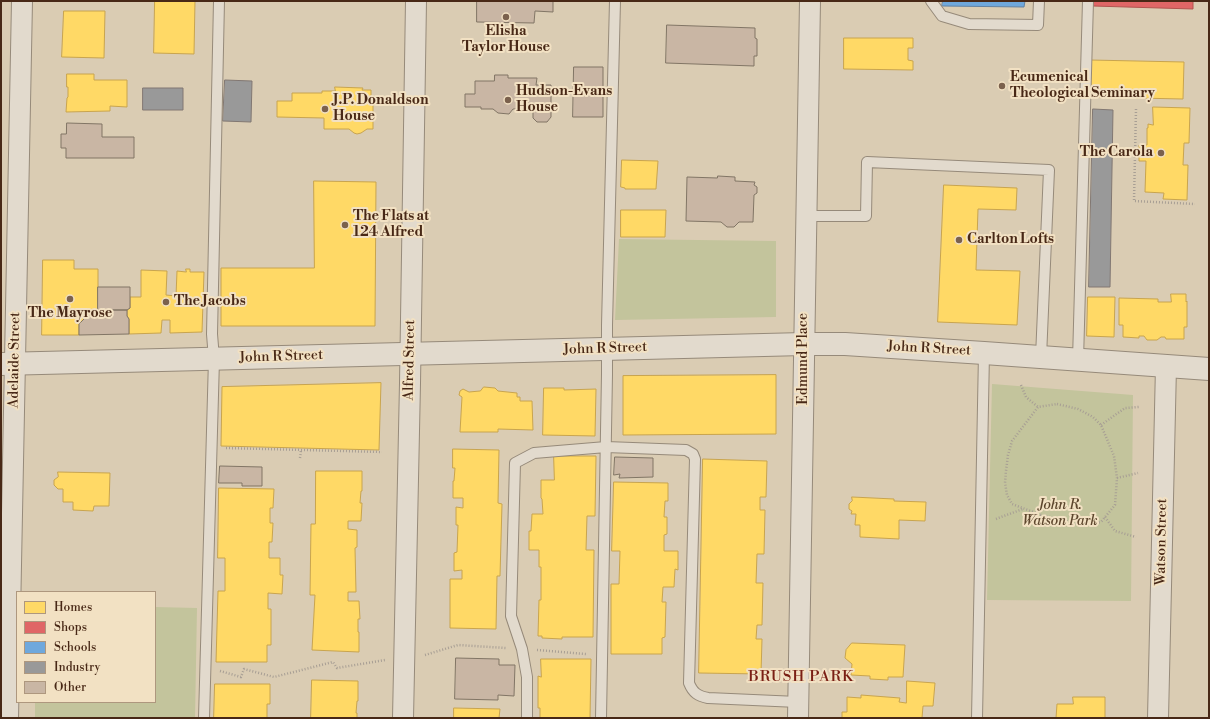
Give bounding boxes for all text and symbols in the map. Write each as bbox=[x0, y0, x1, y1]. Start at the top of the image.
marker: Elisha Taylor House bbox=[501, 12, 511, 22]
place label: Elisha Taylor House bbox=[462, 24, 550, 56]
place label: Ecumenical Theological Seminary bbox=[1010, 70, 1155, 102]
marker: Ecumenical Theological Seminary bbox=[997, 81, 1007, 91]
place label: Hudson-Evans House bbox=[516, 84, 612, 116]
place label: J.P. Donaldson House bbox=[333, 93, 429, 126]
marker: Hudson-Evans House bbox=[503, 95, 513, 105]
marker: J.P. Donaldson House bbox=[320, 104, 330, 114]
place label: The Carola bbox=[1080, 145, 1153, 161]
marker: The Carola bbox=[1156, 148, 1166, 158]
place label: The Flats at 124 Alfred bbox=[353, 209, 429, 242]
marker: The Flats at 124 Alfred bbox=[340, 220, 350, 230]
place label: Carlton Lofts bbox=[967, 232, 1054, 248]
marker: Carlton Lofts bbox=[954, 235, 964, 245]
marker: The Mayrose bbox=[65, 294, 75, 304]
place label: The Jacobs bbox=[174, 294, 246, 310]
marker: The Jacobs bbox=[161, 297, 171, 307]
place label: The Mayrose bbox=[28, 306, 112, 322]
street label: Adelaide Street bbox=[6, 312, 24, 408]
street label: Edmund Place bbox=[796, 313, 812, 405]
street label: Alfred Street bbox=[401, 320, 419, 400]
street label: John R Street bbox=[887, 338, 971, 360]
street label: John R Street bbox=[563, 339, 647, 359]
street label: John R Street bbox=[239, 347, 323, 367]
park label: John R. Watson Park bbox=[1022, 498, 1098, 530]
street label: Watson Street bbox=[1153, 498, 1171, 586]
legend bbox=[16, 591, 156, 703]
text: Homes bbox=[54, 600, 92, 615]
text: Shops bbox=[54, 620, 87, 635]
text: Schools bbox=[54, 640, 96, 655]
text: Industry bbox=[54, 660, 100, 675]
district label: BRUSH PARK bbox=[748, 668, 854, 686]
text: Other bbox=[54, 680, 86, 695]

